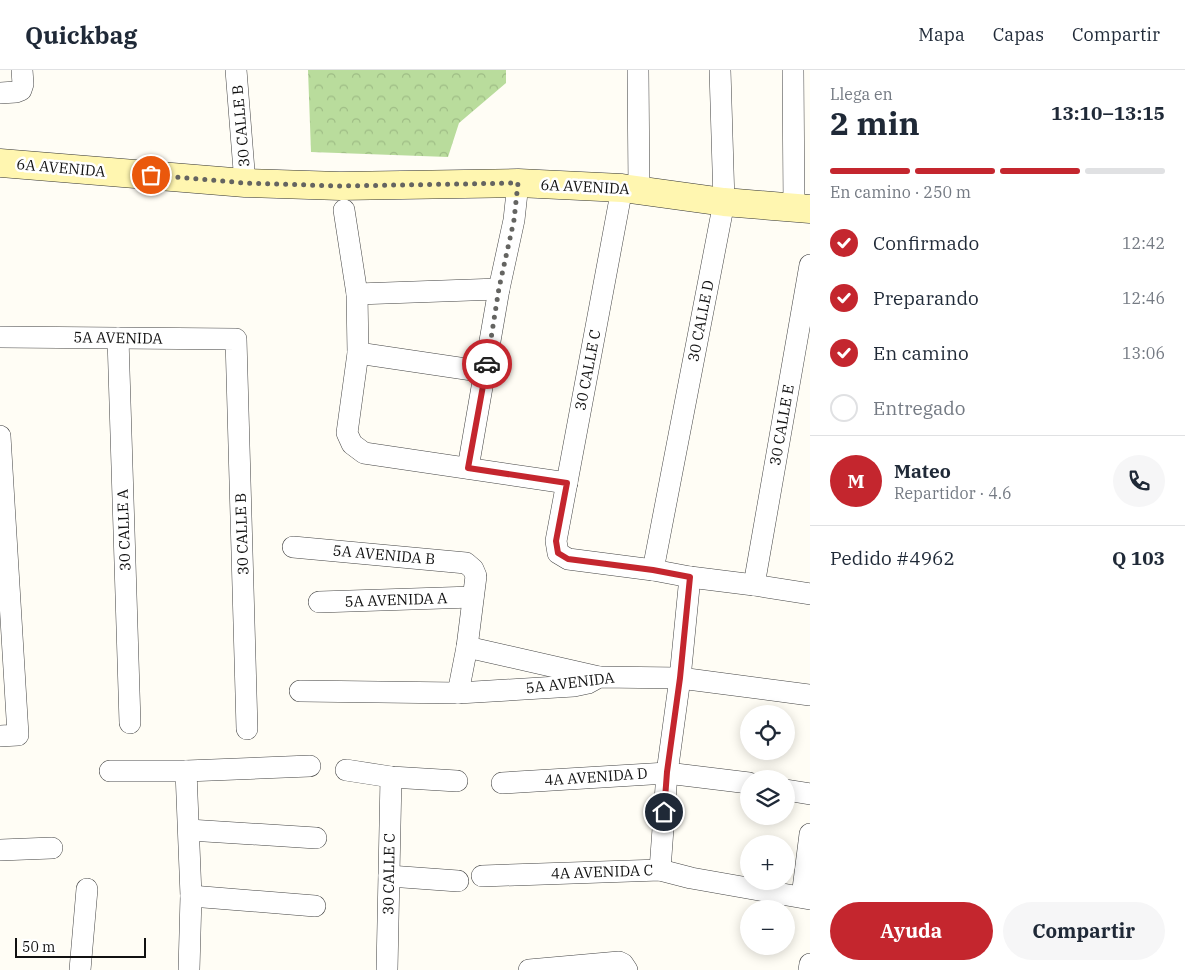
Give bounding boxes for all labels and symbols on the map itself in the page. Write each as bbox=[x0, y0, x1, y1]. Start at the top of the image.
street label: 30 CALLE B bbox=[227, 84, 254, 168]
street label: 6A AVENIDA bbox=[16, 154, 107, 181]
pin bbox=[130, 154, 172, 196]
street label: 6A AVENIDA bbox=[540, 175, 631, 198]
street label: 30 CALLE D bbox=[683, 278, 718, 363]
street label: 5A AVENIDA bbox=[73, 327, 163, 348]
street label: 30 CALLE C bbox=[570, 328, 605, 412]
courier bbox=[462, 339, 512, 389]
street label: 30 CALLE E bbox=[765, 383, 798, 467]
street label: 30 CALLE A bbox=[113, 488, 134, 572]
street label: 30 CALLE B bbox=[231, 493, 252, 575]
street label: 5A AVENIDA B bbox=[332, 541, 436, 568]
street label: 5A AVENIDA A bbox=[344, 588, 448, 611]
street label: 5A AVENIDA bbox=[524, 668, 616, 697]
street label: 4A AVENIDA D bbox=[544, 763, 648, 790]
pin bbox=[643, 791, 685, 833]
street label: 30 CALLE C bbox=[378, 833, 399, 915]
street label: 4A AVENIDA C bbox=[550, 860, 654, 883]
scale bar bbox=[15, 935, 146, 958]

